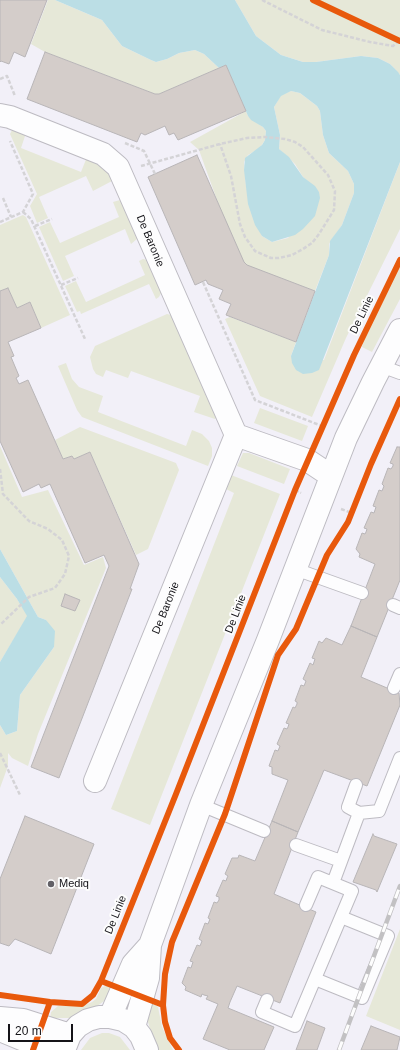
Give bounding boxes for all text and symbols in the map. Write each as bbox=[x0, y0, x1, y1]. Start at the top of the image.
street label: De Baronie bbox=[133, 213, 167, 269]
street label: De Linie bbox=[347, 294, 377, 336]
street label: De Baronie bbox=[150, 580, 182, 636]
street label: De Linie bbox=[223, 593, 249, 635]
place label: Mediq bbox=[59, 877, 89, 891]
marker: Mediq bbox=[46, 879, 56, 889]
street label: De Linie bbox=[102, 894, 130, 936]
scale bar bbox=[10, 1016, 75, 1042]
text: 20 m bbox=[15, 1024, 42, 1038]

